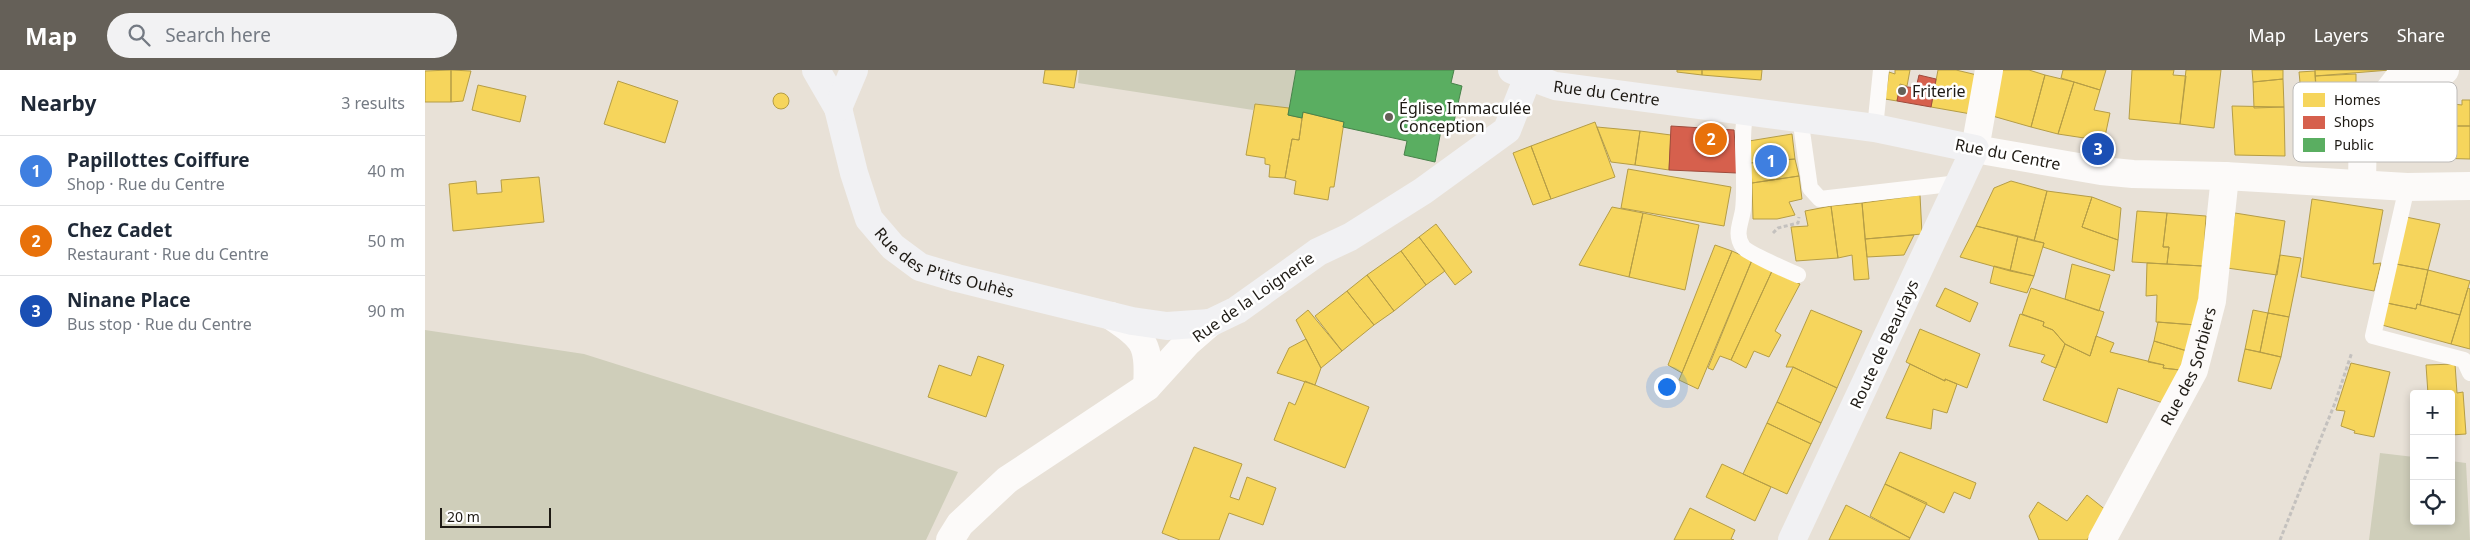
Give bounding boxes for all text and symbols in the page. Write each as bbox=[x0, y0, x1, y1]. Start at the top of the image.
search box bbox=[107, 13, 457, 58]
text: Map bbox=[25, 19, 77, 52]
icon: search bbox=[125, 21, 153, 49]
text: Search here bbox=[165, 22, 271, 48]
text: Map bbox=[2248, 23, 2286, 47]
text: Layers bbox=[2314, 23, 2369, 47]
text: Share bbox=[2397, 23, 2445, 47]
street label: Rue du Centre bbox=[1552, 75, 1661, 111]
place label: Friterie bbox=[1912, 80, 1966, 102]
legend bbox=[2293, 82, 2457, 162]
marker: Friterie bbox=[1896, 85, 1908, 97]
text: Nearby bbox=[20, 89, 96, 117]
text: Homes bbox=[2334, 90, 2381, 109]
text: 3 results bbox=[341, 92, 405, 114]
place label: Église Immaculée Conception bbox=[1399, 97, 1531, 137]
marker: Église Immaculée Conception bbox=[1383, 111, 1395, 123]
text: Shops bbox=[2334, 112, 2374, 131]
pin: 2 bbox=[1695, 120, 1727, 158]
pin: 3 bbox=[2082, 130, 2114, 168]
street label: Rue du Centre bbox=[1953, 133, 2063, 175]
text: Public bbox=[2334, 135, 2374, 154]
pin: 1 bbox=[1755, 142, 1787, 180]
text: Papillottes Coiffure bbox=[67, 147, 250, 173]
text: 1 bbox=[31, 160, 41, 182]
text: 40 m bbox=[368, 160, 405, 182]
text: Shop · Rue du Centre bbox=[67, 173, 225, 195]
text: Chez Cadet bbox=[67, 217, 172, 243]
street label: Rue des P'tits Ouhès bbox=[870, 222, 1016, 303]
text: 2 bbox=[31, 230, 41, 252]
text: 50 m bbox=[368, 230, 405, 252]
text: Restaurant · Rue du Centre bbox=[67, 243, 269, 265]
street label: Rue de la Loignerie bbox=[1188, 247, 1318, 347]
street label: Route de Beaufays bbox=[1844, 276, 1924, 412]
text: Ninane Place bbox=[67, 287, 190, 313]
text: 3 bbox=[31, 300, 41, 322]
text: 90 m bbox=[368, 300, 405, 322]
street label: Rue des Sorbiers bbox=[2155, 305, 2221, 429]
text: Bus stop · Rue du Centre bbox=[67, 313, 252, 335]
your location bbox=[1654, 374, 1680, 400]
map controls bbox=[2410, 390, 2455, 525]
button: + bbox=[2410, 390, 2455, 435]
button: − bbox=[2410, 435, 2455, 480]
button: locate bbox=[2410, 480, 2455, 525]
scale bar bbox=[440, 505, 551, 528]
text: 20 m bbox=[447, 507, 480, 526]

